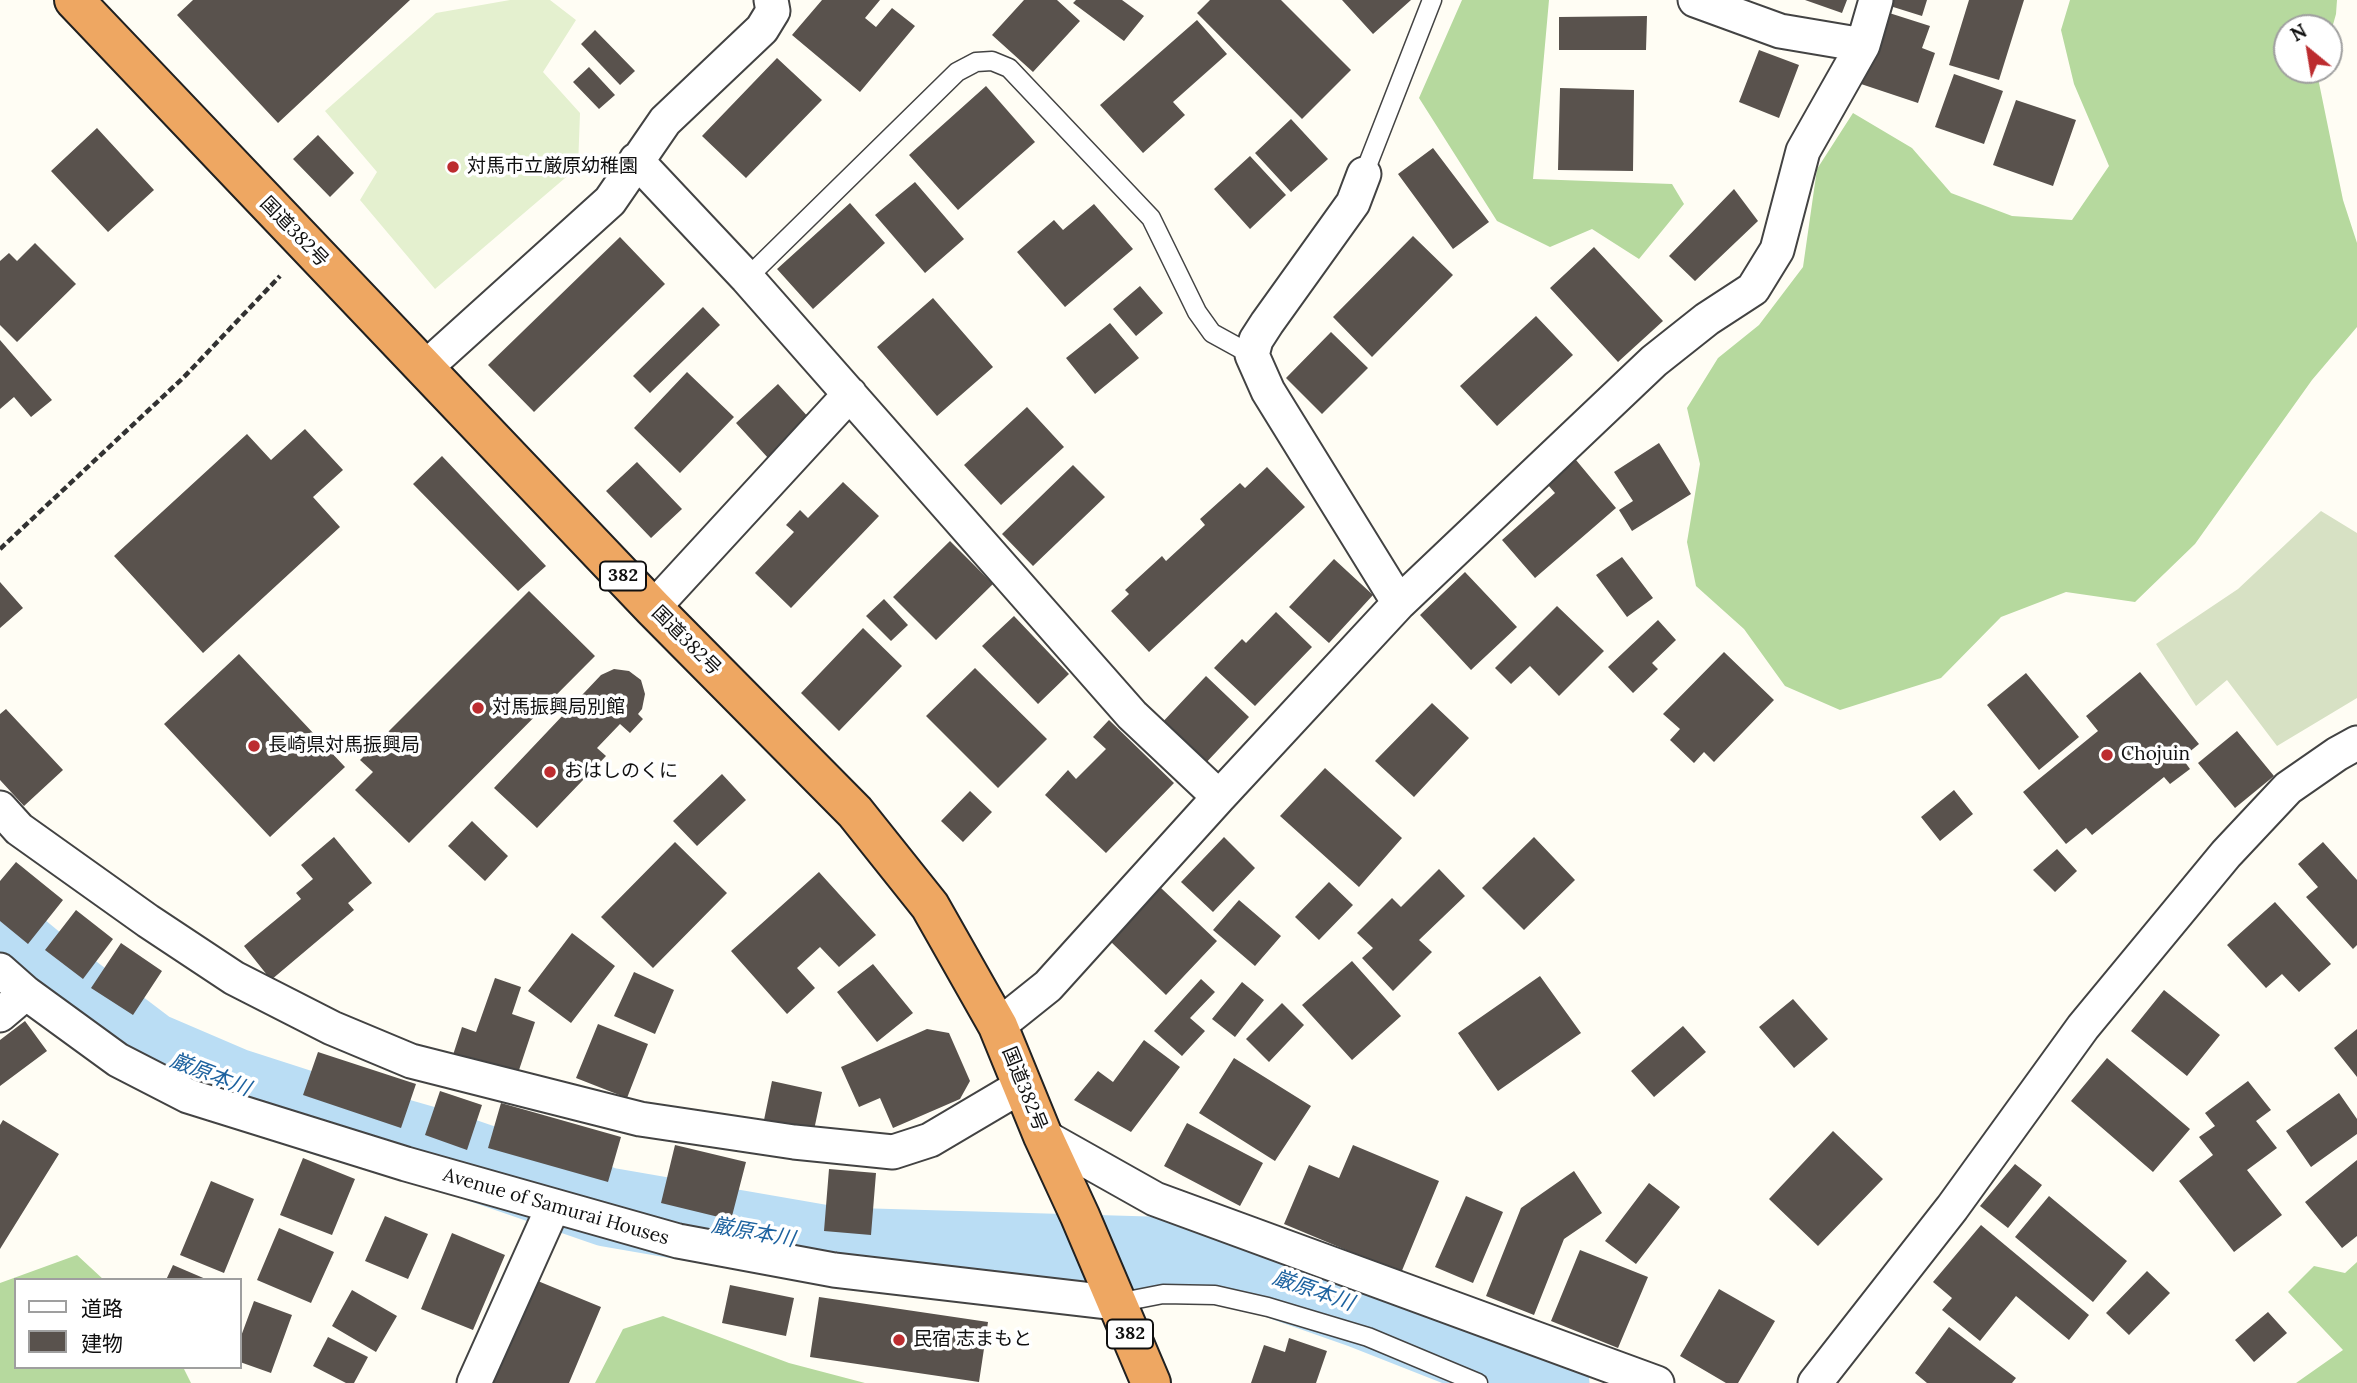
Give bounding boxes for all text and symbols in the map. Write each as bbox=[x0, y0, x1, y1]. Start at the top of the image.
north arrow bbox=[2273, 14, 2343, 84]
text: N bbox=[2286, 18, 2311, 47]
place label: 対馬市立厳原幼稚園 bbox=[467, 156, 638, 178]
marker: 対馬市立厳原幼稚園 bbox=[445, 159, 461, 175]
street label: 国道382号 bbox=[255, 192, 333, 272]
road number: 382 bbox=[600, 562, 646, 590]
street label: 国道382号 bbox=[647, 602, 725, 680]
place label: 対馬振興局別館 bbox=[492, 697, 625, 719]
marker: 対馬振興局別館 bbox=[470, 700, 486, 716]
place label: 長崎県対馬振興局 bbox=[268, 735, 420, 757]
marker: 長崎県対馬振興局 bbox=[246, 738, 262, 754]
place label: Chojuin bbox=[2121, 744, 2190, 766]
marker: Chojuin bbox=[2099, 747, 2115, 763]
place label: おはしのくに bbox=[564, 761, 678, 783]
marker: おはしのくに bbox=[542, 764, 558, 780]
street label: 国道382号 bbox=[997, 1044, 1051, 1134]
water label: 厳原本川 bbox=[166, 1048, 254, 1102]
street label: Avenue of Samurai Houses bbox=[440, 1164, 672, 1250]
water label: 厳原本川 bbox=[709, 1213, 797, 1253]
water label: 厳原本川 bbox=[1269, 1265, 1357, 1317]
legend bbox=[14, 1278, 242, 1369]
text: 道路 bbox=[81, 1295, 123, 1322]
road number: 382 bbox=[1107, 1320, 1153, 1349]
place label: 民宿 志まもと bbox=[913, 1329, 1032, 1351]
text: 建物 bbox=[81, 1330, 123, 1357]
marker: 民宿 志まもと bbox=[891, 1332, 907, 1348]

